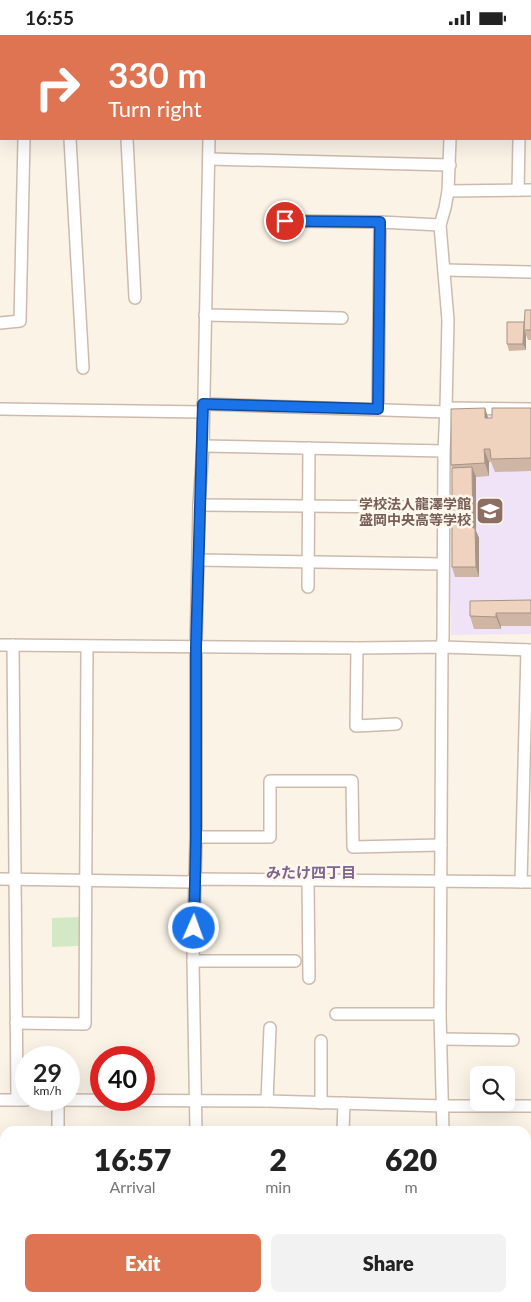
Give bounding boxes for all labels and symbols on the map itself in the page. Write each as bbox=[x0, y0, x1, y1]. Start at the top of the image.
pin bbox=[264, 200, 306, 242]
place label: 学校法人龍澤学館 盛岡中央高等学校 bbox=[359, 495, 471, 528]
school or university icon: 学校法人龍澤学館 盛岡中央高等学校 bbox=[475, 496, 505, 526]
district label: みたけ四丁目 bbox=[266, 863, 356, 881]
position arrow bbox=[167, 901, 219, 953]
speed limit sign: 40 bbox=[90, 1046, 155, 1111]

